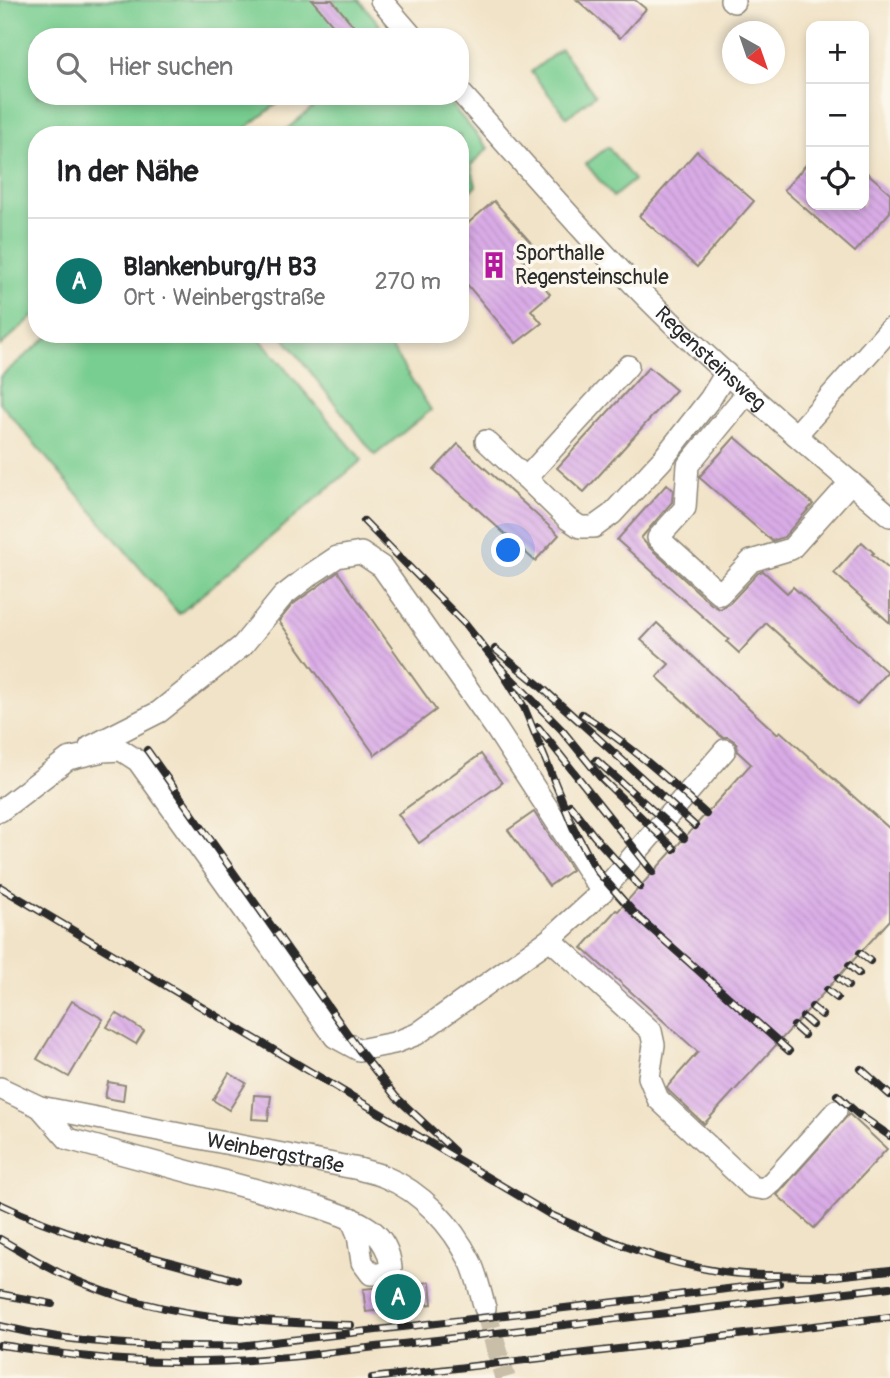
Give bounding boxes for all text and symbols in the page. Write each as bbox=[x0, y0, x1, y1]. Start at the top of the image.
north arrow bbox=[722, 21, 785, 84]
map controls bbox=[806, 21, 869, 210]
button: + bbox=[806, 21, 869, 84]
search box bbox=[28, 28, 469, 105]
icon: search bbox=[52, 48, 90, 86]
text: Hier suchen bbox=[108, 51, 233, 83]
button: − bbox=[806, 84, 869, 147]
button: locate bbox=[806, 147, 869, 210]
text: In der Nähe bbox=[56, 153, 198, 190]
place label: Sporthalle Regensteinschule bbox=[515, 240, 669, 291]
building icon: Sporthalle Regensteinschule bbox=[479, 250, 509, 280]
text: Blankenburg/H B3 bbox=[123, 251, 317, 283]
text: A bbox=[72, 267, 86, 296]
text: 270 m bbox=[375, 267, 441, 296]
text: Ort · Weinbergstraße bbox=[123, 283, 325, 312]
street label: Regensteinsweg bbox=[649, 301, 772, 417]
your location bbox=[491, 533, 525, 567]
street label: Weinbergstraße bbox=[204, 1127, 347, 1180]
pin: A bbox=[375, 1271, 421, 1323]

